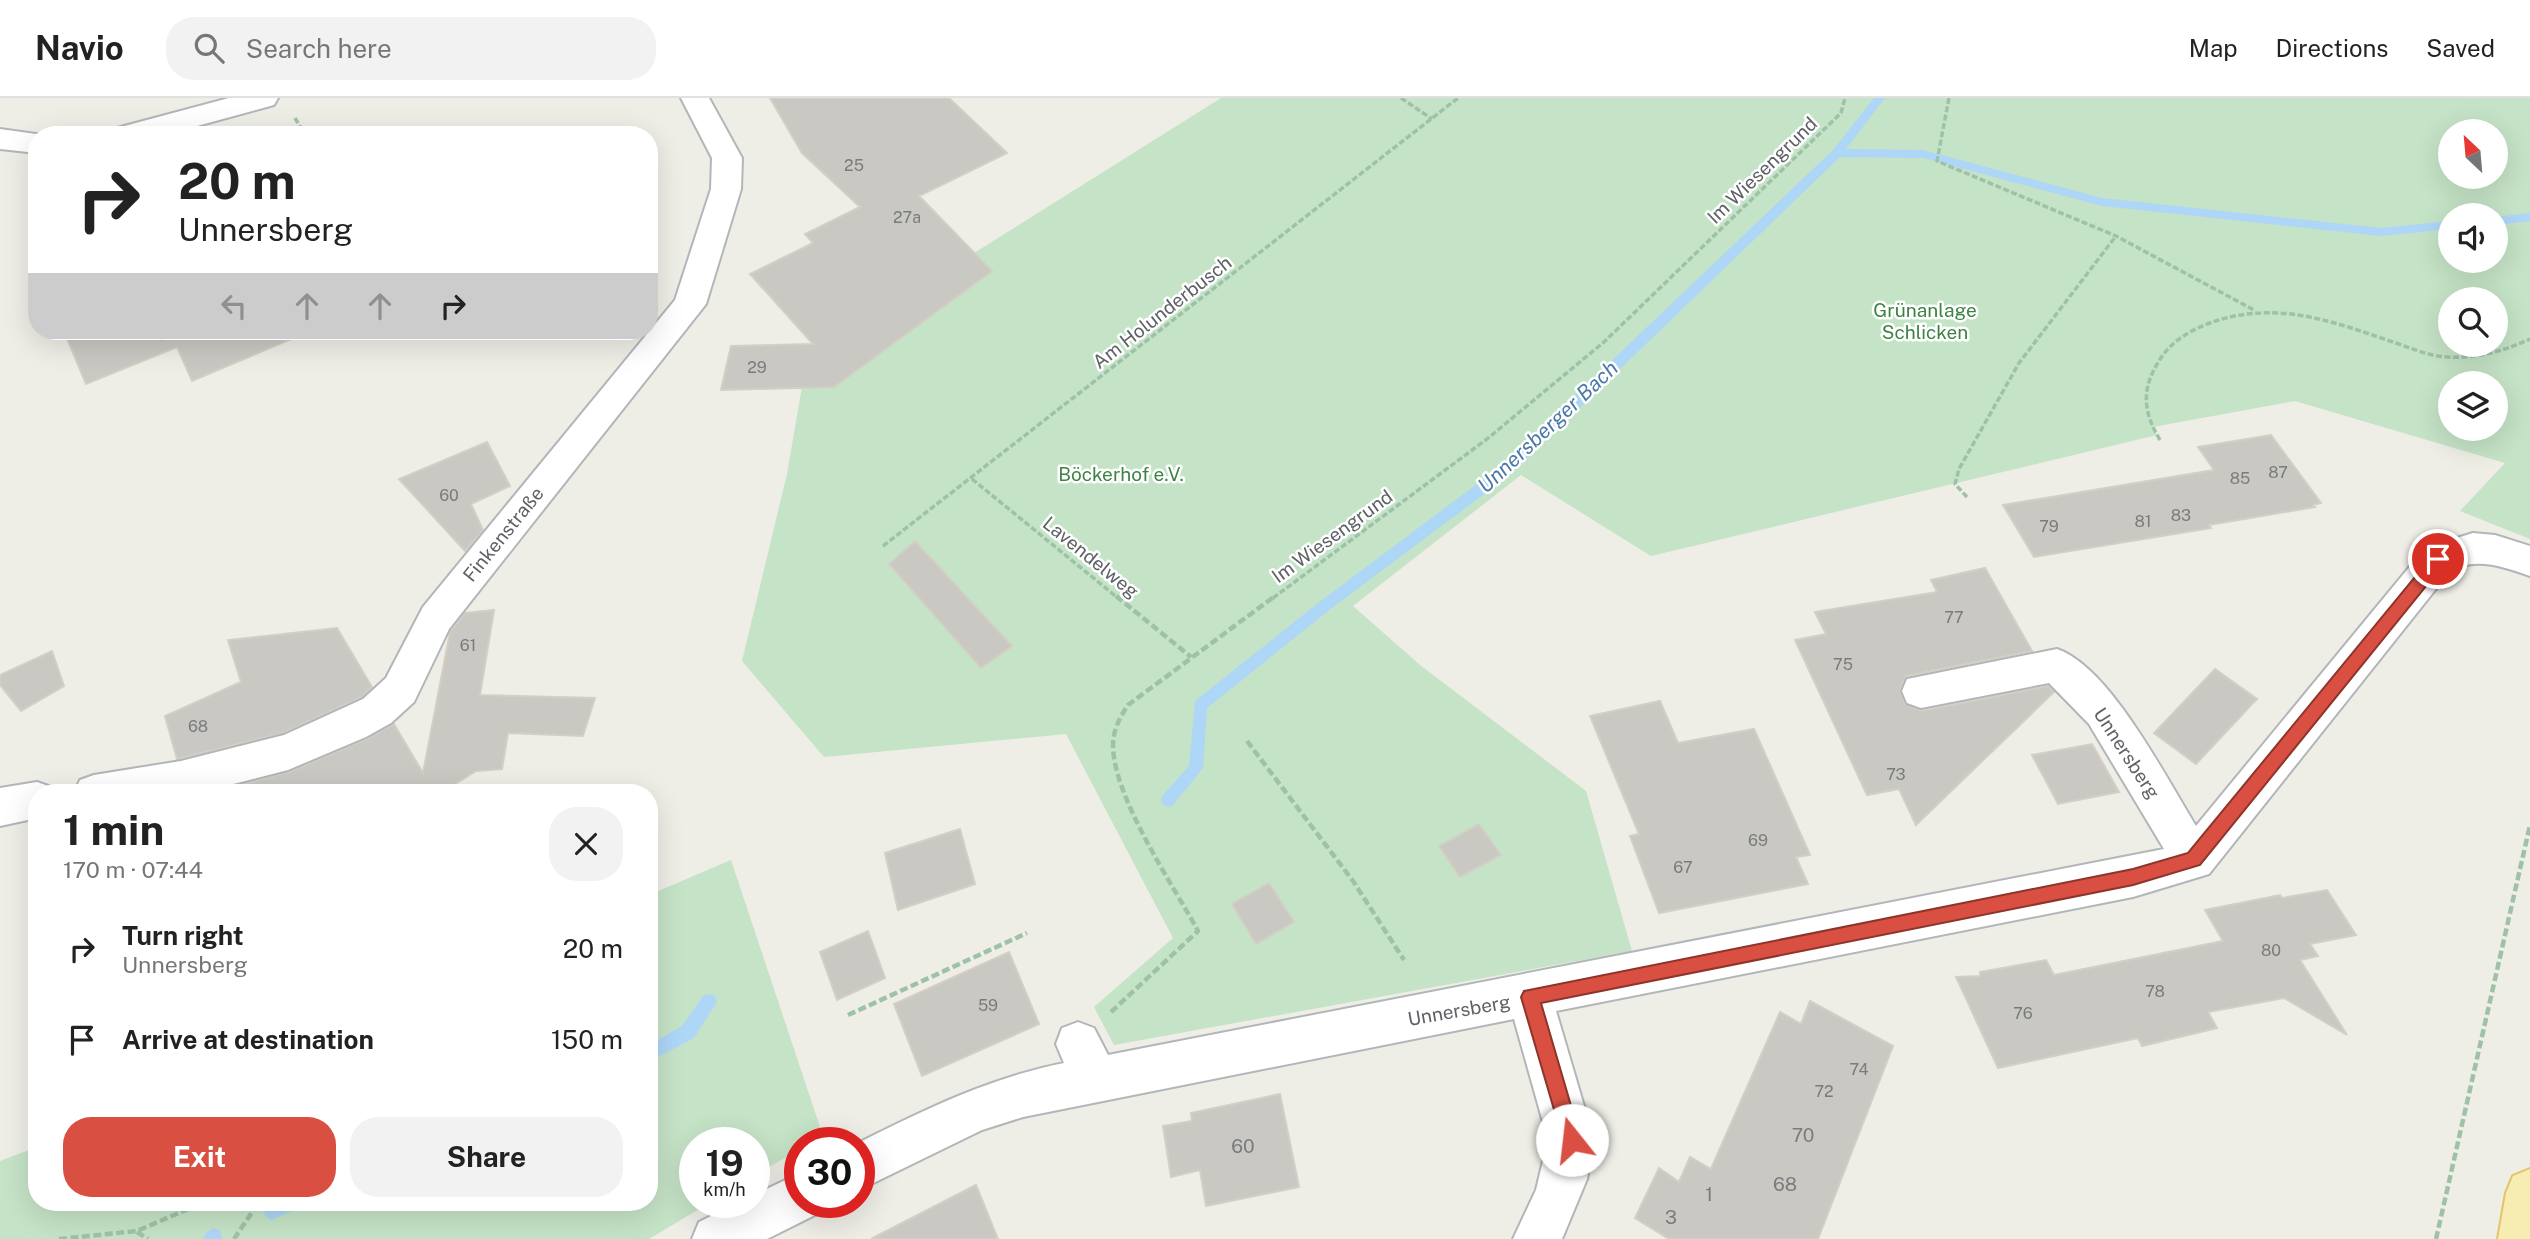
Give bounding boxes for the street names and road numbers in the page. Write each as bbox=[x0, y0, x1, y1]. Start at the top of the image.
street label: Im Wiesengrund bbox=[1703, 112, 1821, 228]
street label: Am Holunderbusch bbox=[1088, 251, 1236, 373]
street label: Finkenstraße bbox=[458, 482, 548, 586]
street label: Im Wiesengrund bbox=[1267, 485, 1397, 587]
street label: Lavendelweg bbox=[1039, 512, 1143, 602]
street label: Unnersberg bbox=[2089, 703, 2165, 803]
street label: Unnersberg bbox=[1406, 990, 1512, 1030]

